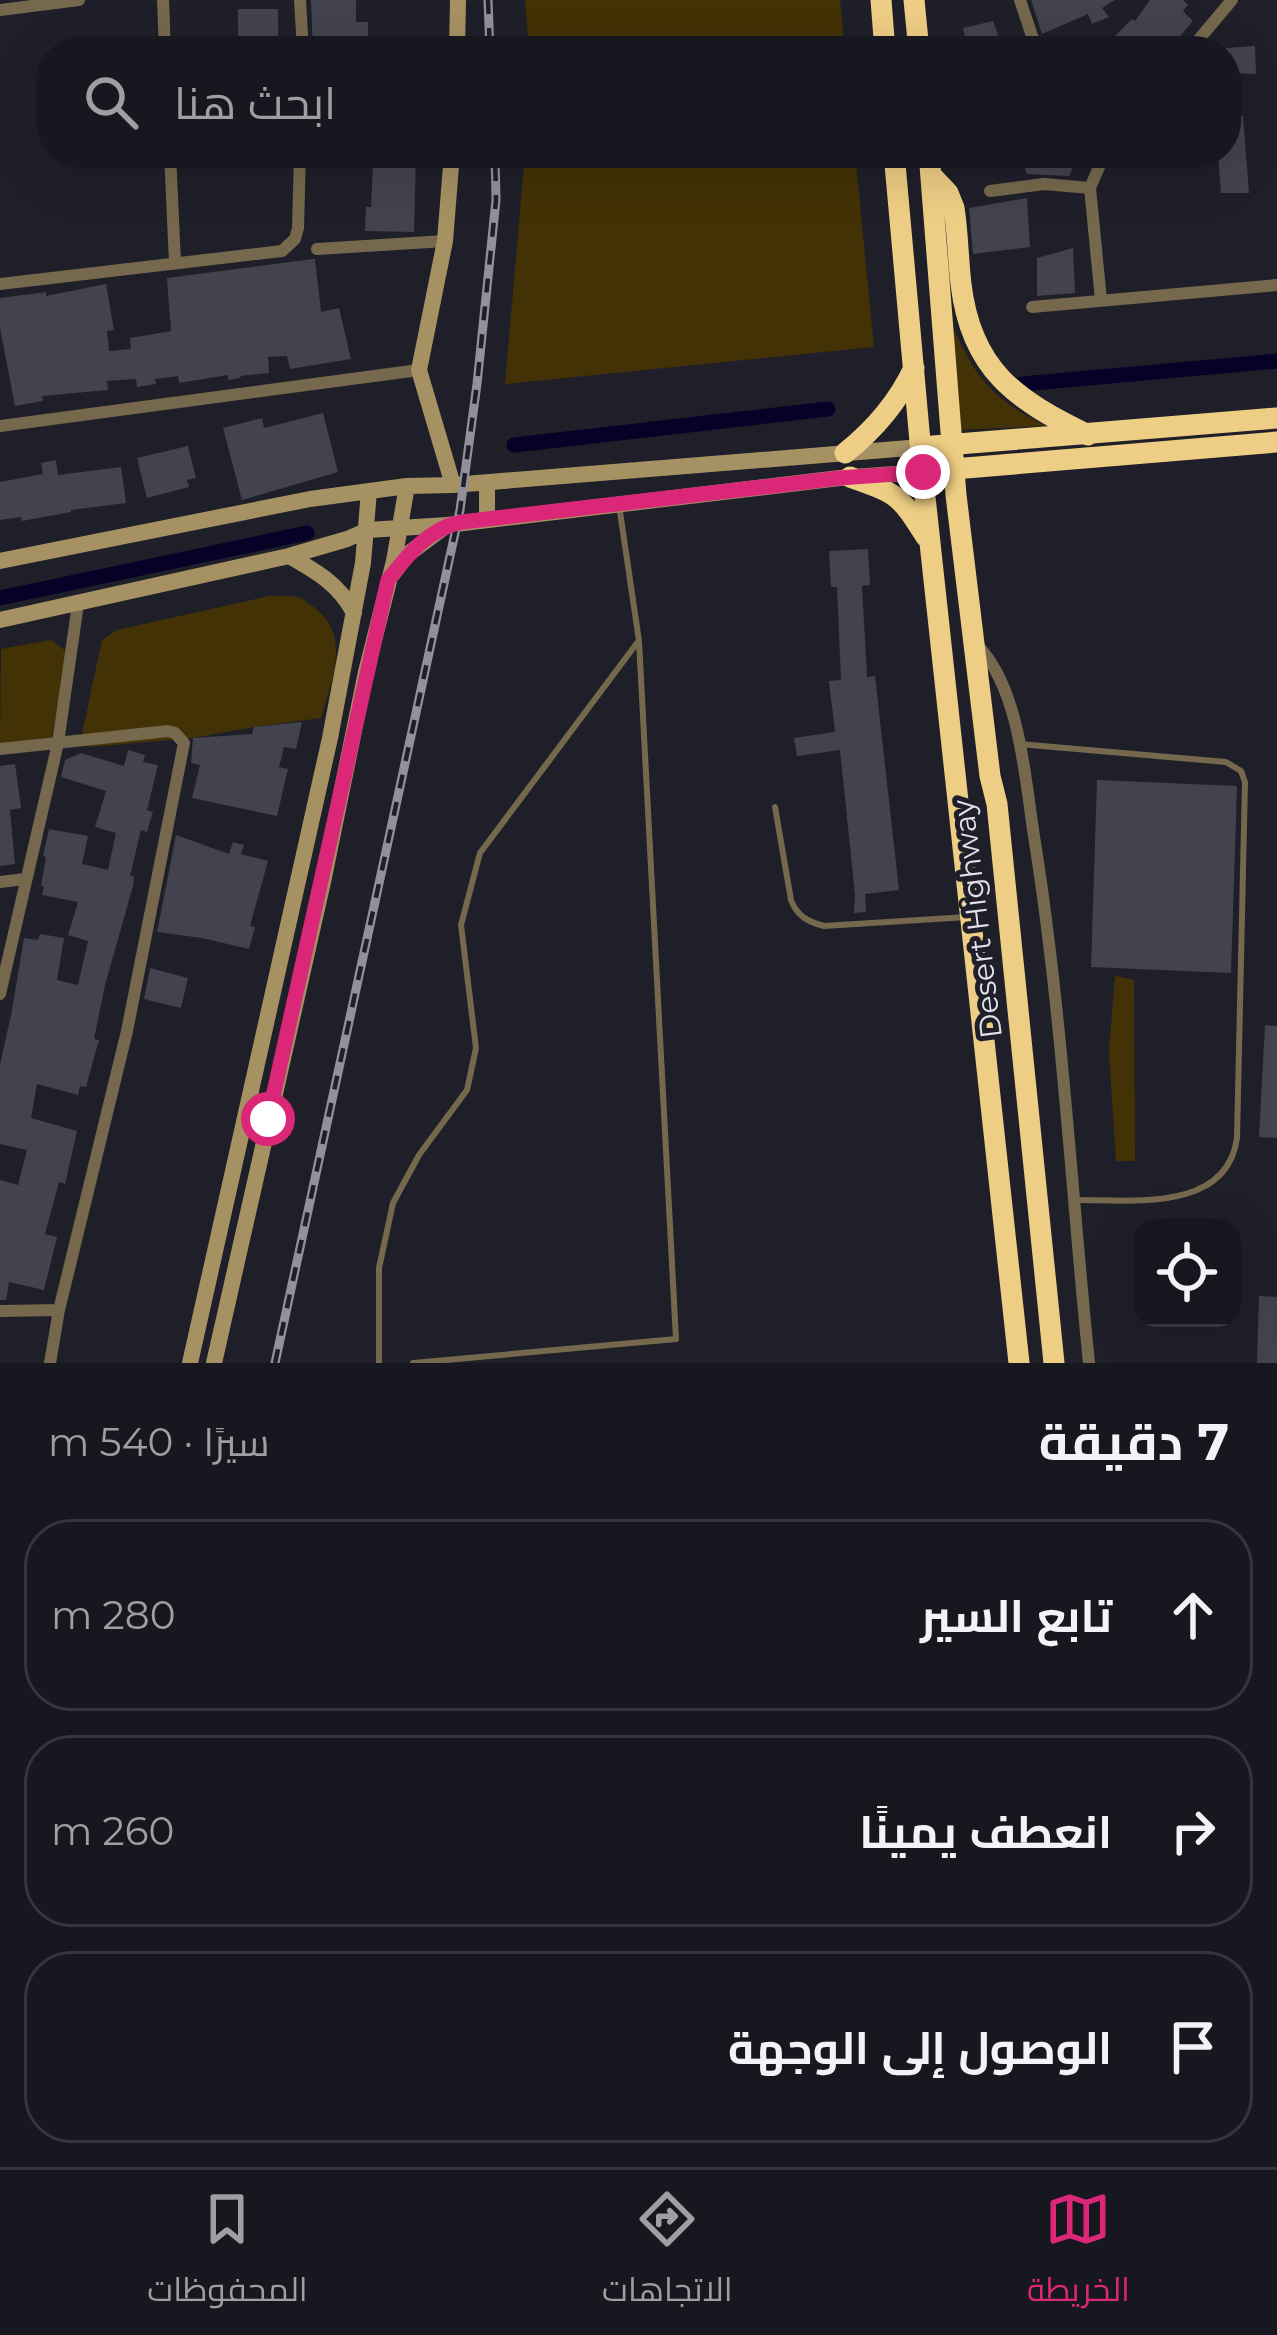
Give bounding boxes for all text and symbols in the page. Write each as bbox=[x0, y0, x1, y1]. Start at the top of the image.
search box bbox=[36, 36, 1241, 168]
icon: search bbox=[78, 69, 144, 135]
text: ابحث هنا bbox=[174, 75, 336, 130]
route end bbox=[896, 445, 950, 499]
street label: Desert Highway bbox=[944, 797, 1010, 1041]
route start bbox=[241, 1092, 295, 1146]
map controls bbox=[1133, 1219, 1241, 1327]
button: locate bbox=[1133, 1219, 1241, 1327]
text: 7 دقيقة bbox=[1039, 1411, 1229, 1473]
text: سيرًا · 540 m bbox=[48, 1418, 269, 1466]
icon: ahead bbox=[1160, 1582, 1226, 1648]
text: تابع السير bbox=[920, 1588, 1112, 1643]
text: 280 m bbox=[51, 1591, 175, 1639]
icon: right bbox=[1160, 1798, 1226, 1864]
text: انعطف يمينًا bbox=[859, 1804, 1112, 1859]
text: 260 m bbox=[51, 1807, 174, 1855]
icon: arrive bbox=[1160, 2014, 1226, 2080]
text: الوصول إلى الوجهة bbox=[728, 2020, 1112, 2075]
tab: المحفوظات bbox=[147, 2186, 308, 2320]
tab: الاتجاهات bbox=[602, 2186, 733, 2320]
tab: الخريطة bbox=[1027, 2186, 1130, 2320]

